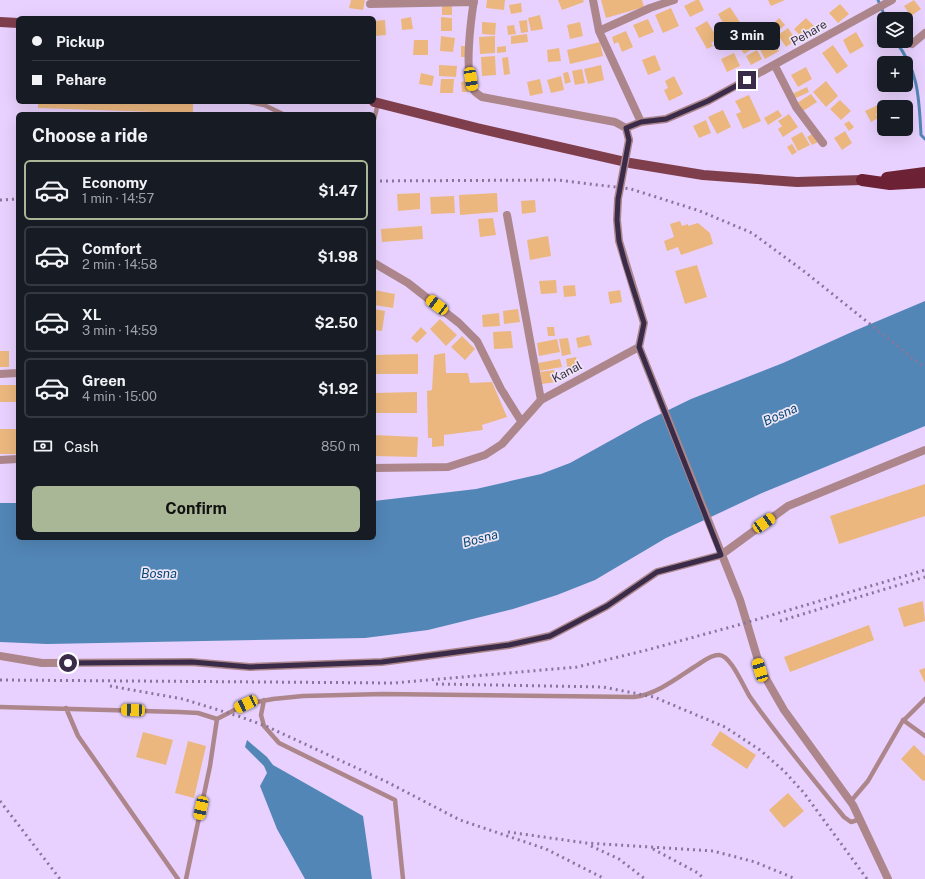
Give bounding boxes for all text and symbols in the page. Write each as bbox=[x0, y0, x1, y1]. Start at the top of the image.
map controls bbox=[877, 12, 913, 136]
button: layers bbox=[877, 12, 913, 48]
street label: Pehare bbox=[788, 17, 830, 49]
callout: 3 min bbox=[714, 22, 780, 50]
text: 3 min bbox=[730, 28, 764, 43]
text: Pickup bbox=[56, 33, 105, 50]
button: + bbox=[877, 56, 913, 92]
car bbox=[463, 66, 479, 92]
text: Pehare bbox=[56, 71, 106, 88]
route end bbox=[738, 71, 756, 89]
button: − bbox=[877, 100, 913, 136]
text: Choose a ride bbox=[32, 125, 148, 146]
icon: car bbox=[34, 172, 70, 208]
text: Economy bbox=[82, 174, 147, 191]
text: $1.47 bbox=[318, 182, 358, 199]
text: 1 min · 14:57 bbox=[82, 191, 154, 206]
icon: car bbox=[34, 238, 70, 274]
text: Comfort bbox=[82, 240, 142, 257]
text: $1.98 bbox=[317, 248, 358, 265]
text: 2 min · 14:58 bbox=[82, 257, 157, 272]
car bbox=[424, 293, 450, 317]
icon: car bbox=[34, 304, 70, 340]
text: XL bbox=[82, 306, 101, 323]
text: $2.50 bbox=[314, 314, 358, 331]
text: 3 min · 14:59 bbox=[82, 323, 157, 338]
street label: Kanal bbox=[550, 358, 585, 386]
icon: car bbox=[34, 370, 70, 406]
text: Green bbox=[82, 372, 126, 389]
text: $1.92 bbox=[318, 380, 358, 397]
text: 4 min · 15:00 bbox=[82, 389, 157, 404]
water label: Bosna bbox=[761, 400, 800, 429]
icon: cash bbox=[32, 435, 54, 457]
text: Cash bbox=[64, 438, 99, 455]
text: 850 m bbox=[321, 439, 360, 454]
button: Confirm bbox=[32, 486, 360, 532]
car bbox=[751, 511, 777, 535]
water label: Bosna bbox=[461, 527, 499, 550]
water label: Bosna bbox=[141, 566, 177, 581]
route start bbox=[59, 654, 77, 672]
car bbox=[751, 657, 769, 683]
car bbox=[233, 693, 259, 715]
car bbox=[121, 704, 145, 716]
car bbox=[193, 795, 209, 821]

